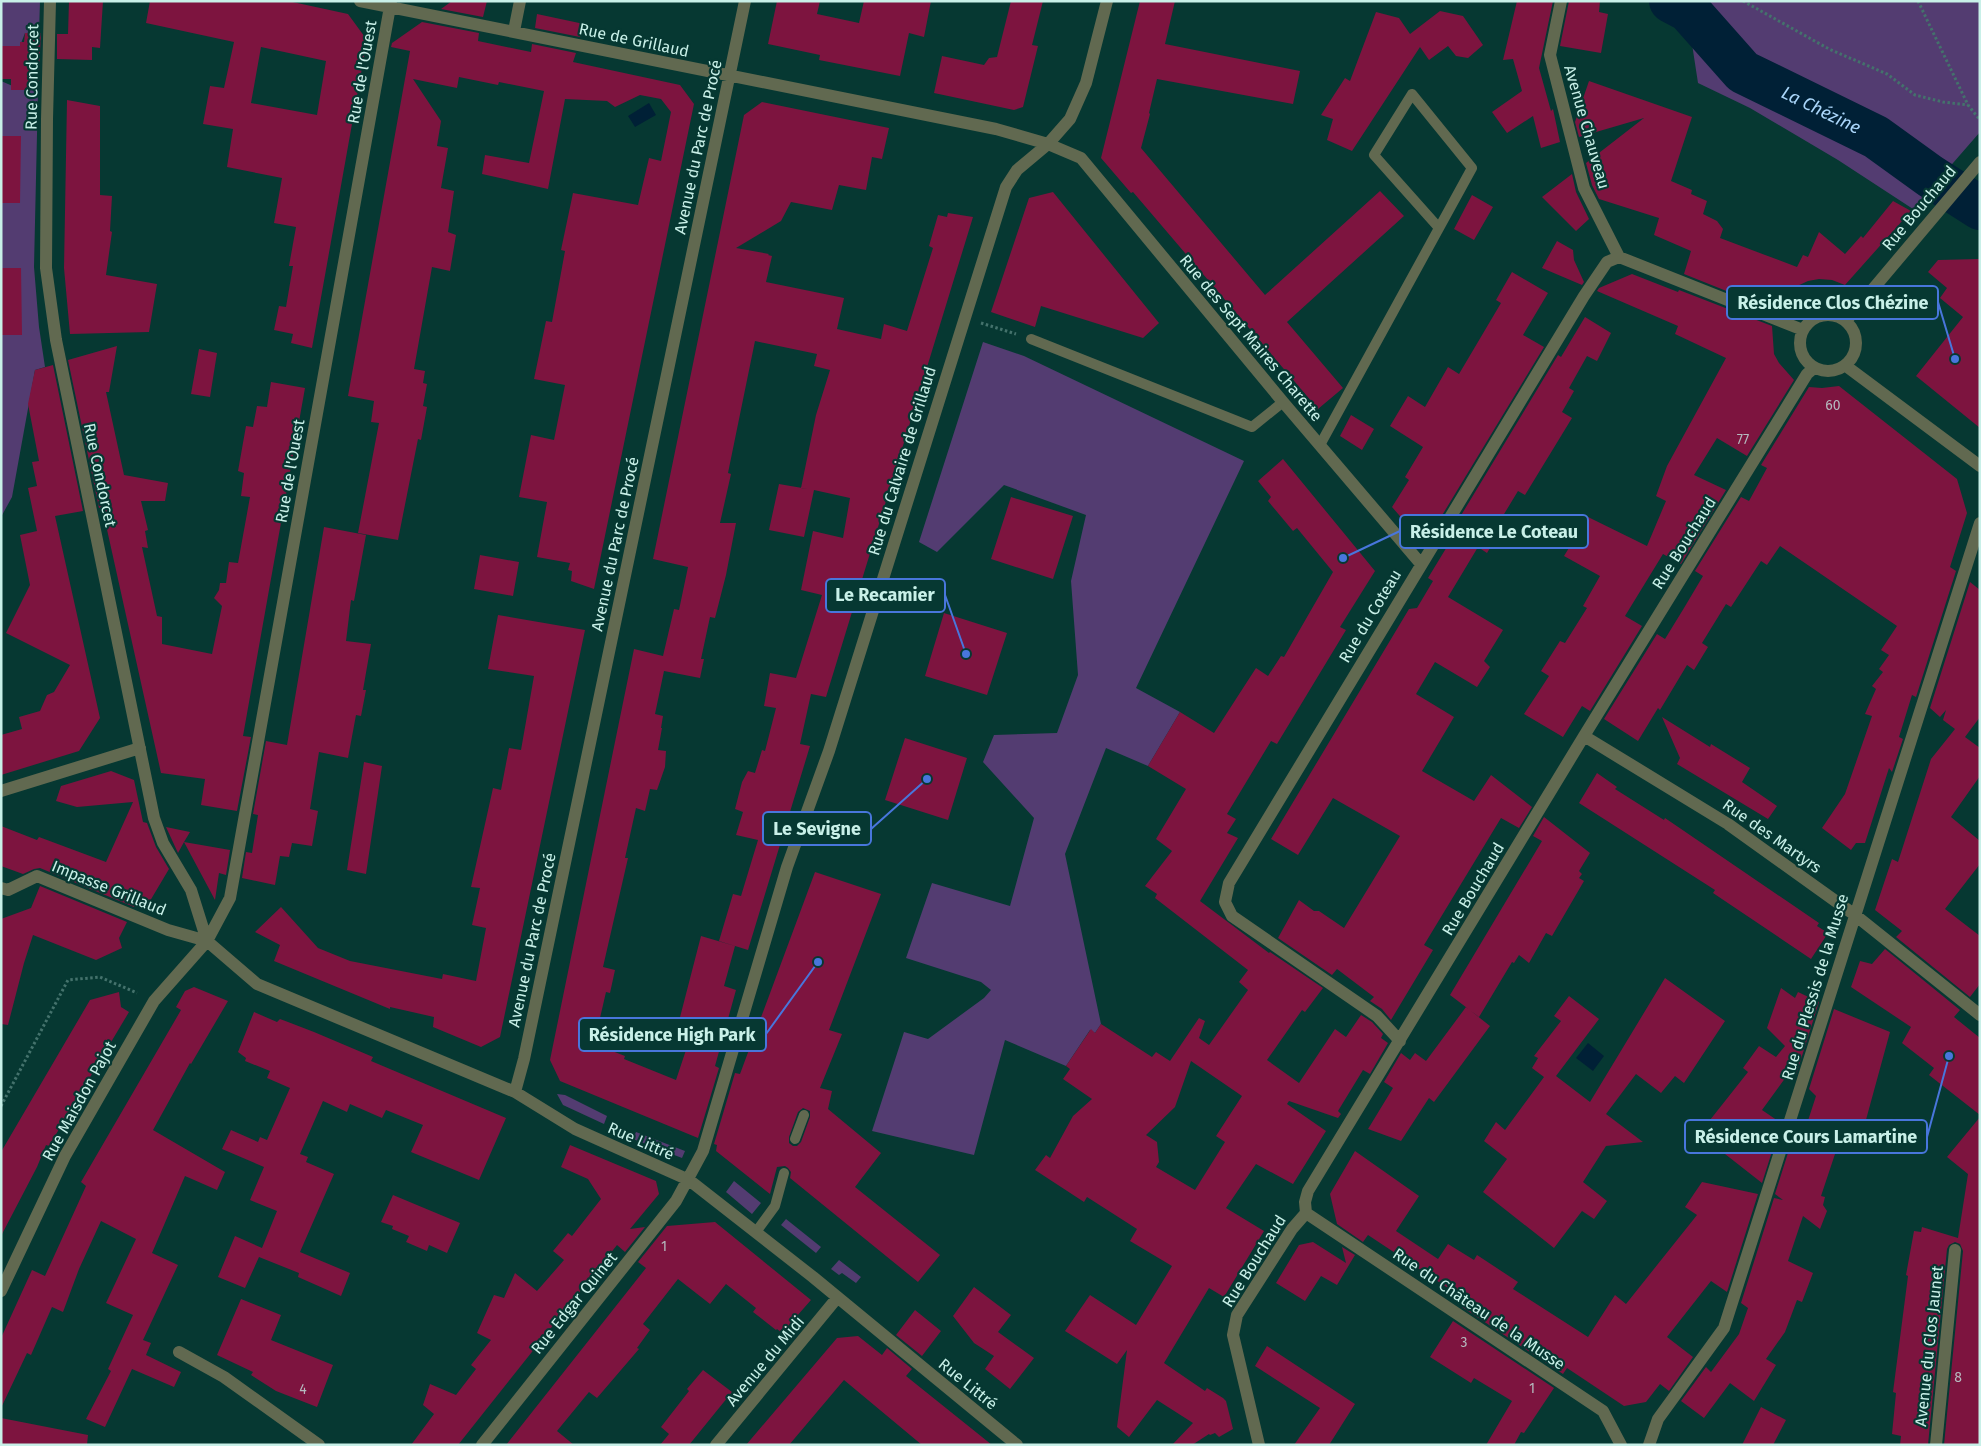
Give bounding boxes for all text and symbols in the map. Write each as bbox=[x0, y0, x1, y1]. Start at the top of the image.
street label: Rue de l'Ouest bbox=[344, 19, 380, 125]
street label: Rue de Grillaud bbox=[577, 19, 691, 61]
street label: Rue Condorcet bbox=[22, 24, 42, 130]
street label: Avenue du Parc de Procé bbox=[670, 58, 726, 236]
street label: Avenue Chauveau bbox=[1560, 63, 1614, 191]
water label: La Chézine bbox=[1778, 82, 1864, 139]
street label: Rue Bouchaud bbox=[1878, 162, 1960, 254]
street label: Rue des Sept Maires Charette bbox=[1176, 251, 1326, 425]
callout: Résidence Clos Chézine bbox=[1727, 286, 1938, 319]
text: Résidence Clos Chézine bbox=[1737, 292, 1929, 314]
street label: Rue du Calvaire de Grillaud bbox=[864, 364, 940, 558]
house number: 60 bbox=[1825, 397, 1841, 414]
street label: Rue de l'Ouest bbox=[272, 418, 308, 524]
street label: Rue Condorcet bbox=[80, 421, 120, 529]
house number: 77 bbox=[1737, 431, 1749, 448]
street label: Avenue du Parc de Procé bbox=[587, 455, 643, 633]
street label: Rue Bouchaud bbox=[1648, 493, 1720, 593]
callout: Résidence Le Coteau bbox=[1400, 515, 1588, 548]
text: Résidence Le Coteau bbox=[1410, 521, 1578, 543]
street label: Rue du Coteau bbox=[1335, 566, 1405, 666]
callout: Le Recamier bbox=[826, 579, 945, 612]
text: Le Recamier bbox=[835, 584, 936, 606]
street label: Rue des Martyrs bbox=[1719, 795, 1825, 877]
callout: Le Sevigne bbox=[763, 812, 871, 845]
text: Le Sevigne bbox=[773, 818, 861, 840]
street label: Rue Bouchaud bbox=[1438, 839, 1508, 939]
street label: Avenue du Parc de Procé bbox=[504, 851, 560, 1029]
street label: Impasse Grillaud bbox=[49, 856, 169, 920]
street label: Rue du Plessis de la Musse bbox=[1778, 892, 1852, 1082]
callout: Résidence High Park bbox=[579, 1018, 766, 1051]
text: Résidence High Park bbox=[589, 1024, 756, 1046]
street label: Rue Maisdon Pajot bbox=[38, 1038, 120, 1164]
street label: Rue Littré bbox=[605, 1118, 677, 1164]
callout: Résidence Cours Lamartine bbox=[1685, 1120, 1927, 1153]
text: Résidence Cours Lamartine bbox=[1695, 1126, 1917, 1148]
street label: Rue Bouchaud bbox=[1218, 1211, 1290, 1311]
house number: 1 bbox=[661, 1238, 667, 1255]
street label: Rue du Château de la Musse bbox=[1389, 1244, 1569, 1374]
street label: Rue Edgar Quinet bbox=[527, 1248, 621, 1358]
street label: Avenue du Clos Jaunet bbox=[1911, 1264, 1947, 1427]
street label: Avenue du Midi bbox=[722, 1312, 808, 1410]
house number: 3 bbox=[1461, 1334, 1468, 1351]
street label: Rue Littré bbox=[935, 1354, 1001, 1414]
house number: 8 bbox=[1954, 1369, 1962, 1386]
house number: 1 bbox=[1529, 1380, 1535, 1397]
house number: 4 bbox=[299, 1381, 307, 1398]

